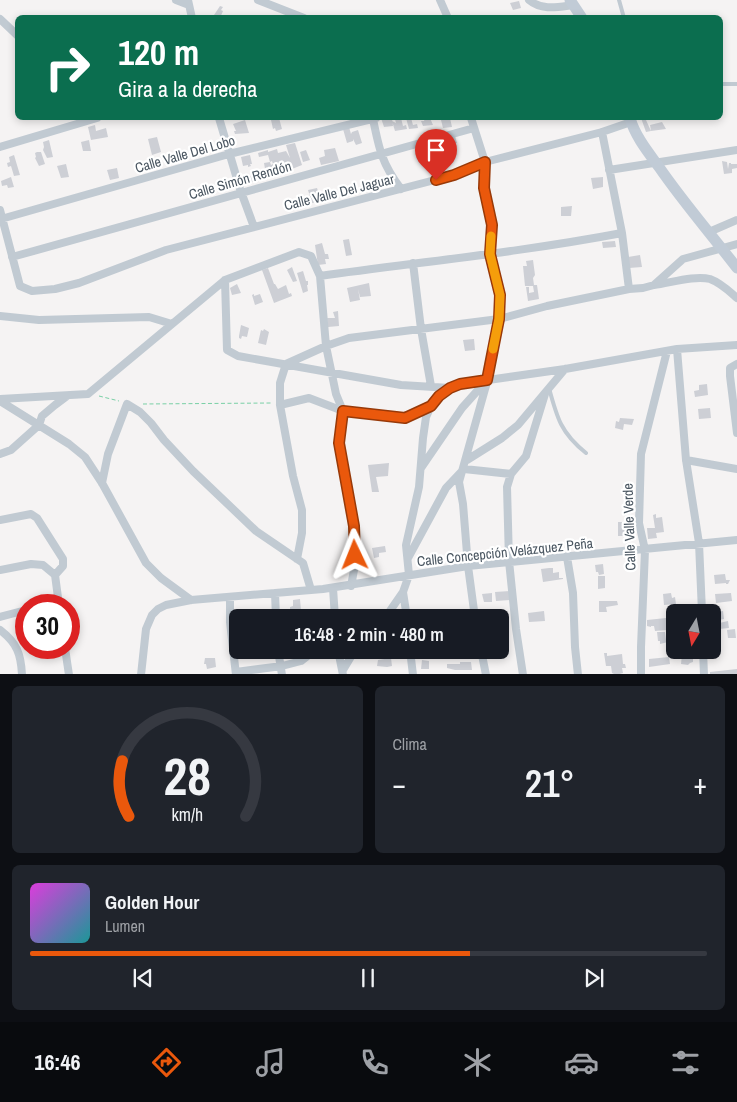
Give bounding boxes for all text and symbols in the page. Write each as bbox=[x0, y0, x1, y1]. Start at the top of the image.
text: 120 m bbox=[118, 29, 199, 76]
icon: right bbox=[35, 35, 100, 100]
text: Gira a la derecha bbox=[118, 74, 257, 104]
pin bbox=[415, 129, 457, 180]
street label: Calle Valle Del Lobo bbox=[133, 131, 237, 177]
icon: arrive bbox=[422, 136, 450, 164]
street label: Calle Simón Rendón bbox=[187, 157, 293, 203]
street label: Calle Valle Del Jaguar bbox=[282, 170, 396, 214]
street label: Calle Valle Verde bbox=[618, 483, 640, 571]
position arrow bbox=[328, 528, 380, 580]
street label: Calle Concepción Velázquez Peña bbox=[416, 534, 594, 570]
speed limit sign: 30 bbox=[15, 594, 80, 659]
north arrow bbox=[666, 604, 721, 659]
map controls bbox=[666, 604, 721, 659]
text: 16:48 · 2 min · 480 m bbox=[294, 621, 444, 647]
text: Clima bbox=[393, 733, 427, 755]
text: 28 bbox=[164, 741, 211, 811]
text: 21° bbox=[525, 758, 575, 809]
text: − bbox=[393, 765, 406, 803]
text: + bbox=[694, 765, 707, 803]
text: km/h bbox=[171, 803, 203, 827]
text: Golden Hour bbox=[105, 889, 199, 915]
text: Lumen bbox=[105, 915, 145, 937]
icon: previous bbox=[129, 964, 157, 992]
icon: pause bbox=[354, 964, 382, 992]
icon: next bbox=[580, 964, 608, 992]
icon: directions bbox=[149, 1045, 184, 1080]
icon: music bbox=[253, 1045, 288, 1080]
icon: phone bbox=[357, 1045, 392, 1080]
icon: climate bbox=[460, 1045, 495, 1080]
icon: car bbox=[564, 1045, 599, 1080]
icon: filters bbox=[668, 1045, 703, 1080]
text: 16:46 bbox=[34, 1047, 80, 1077]

